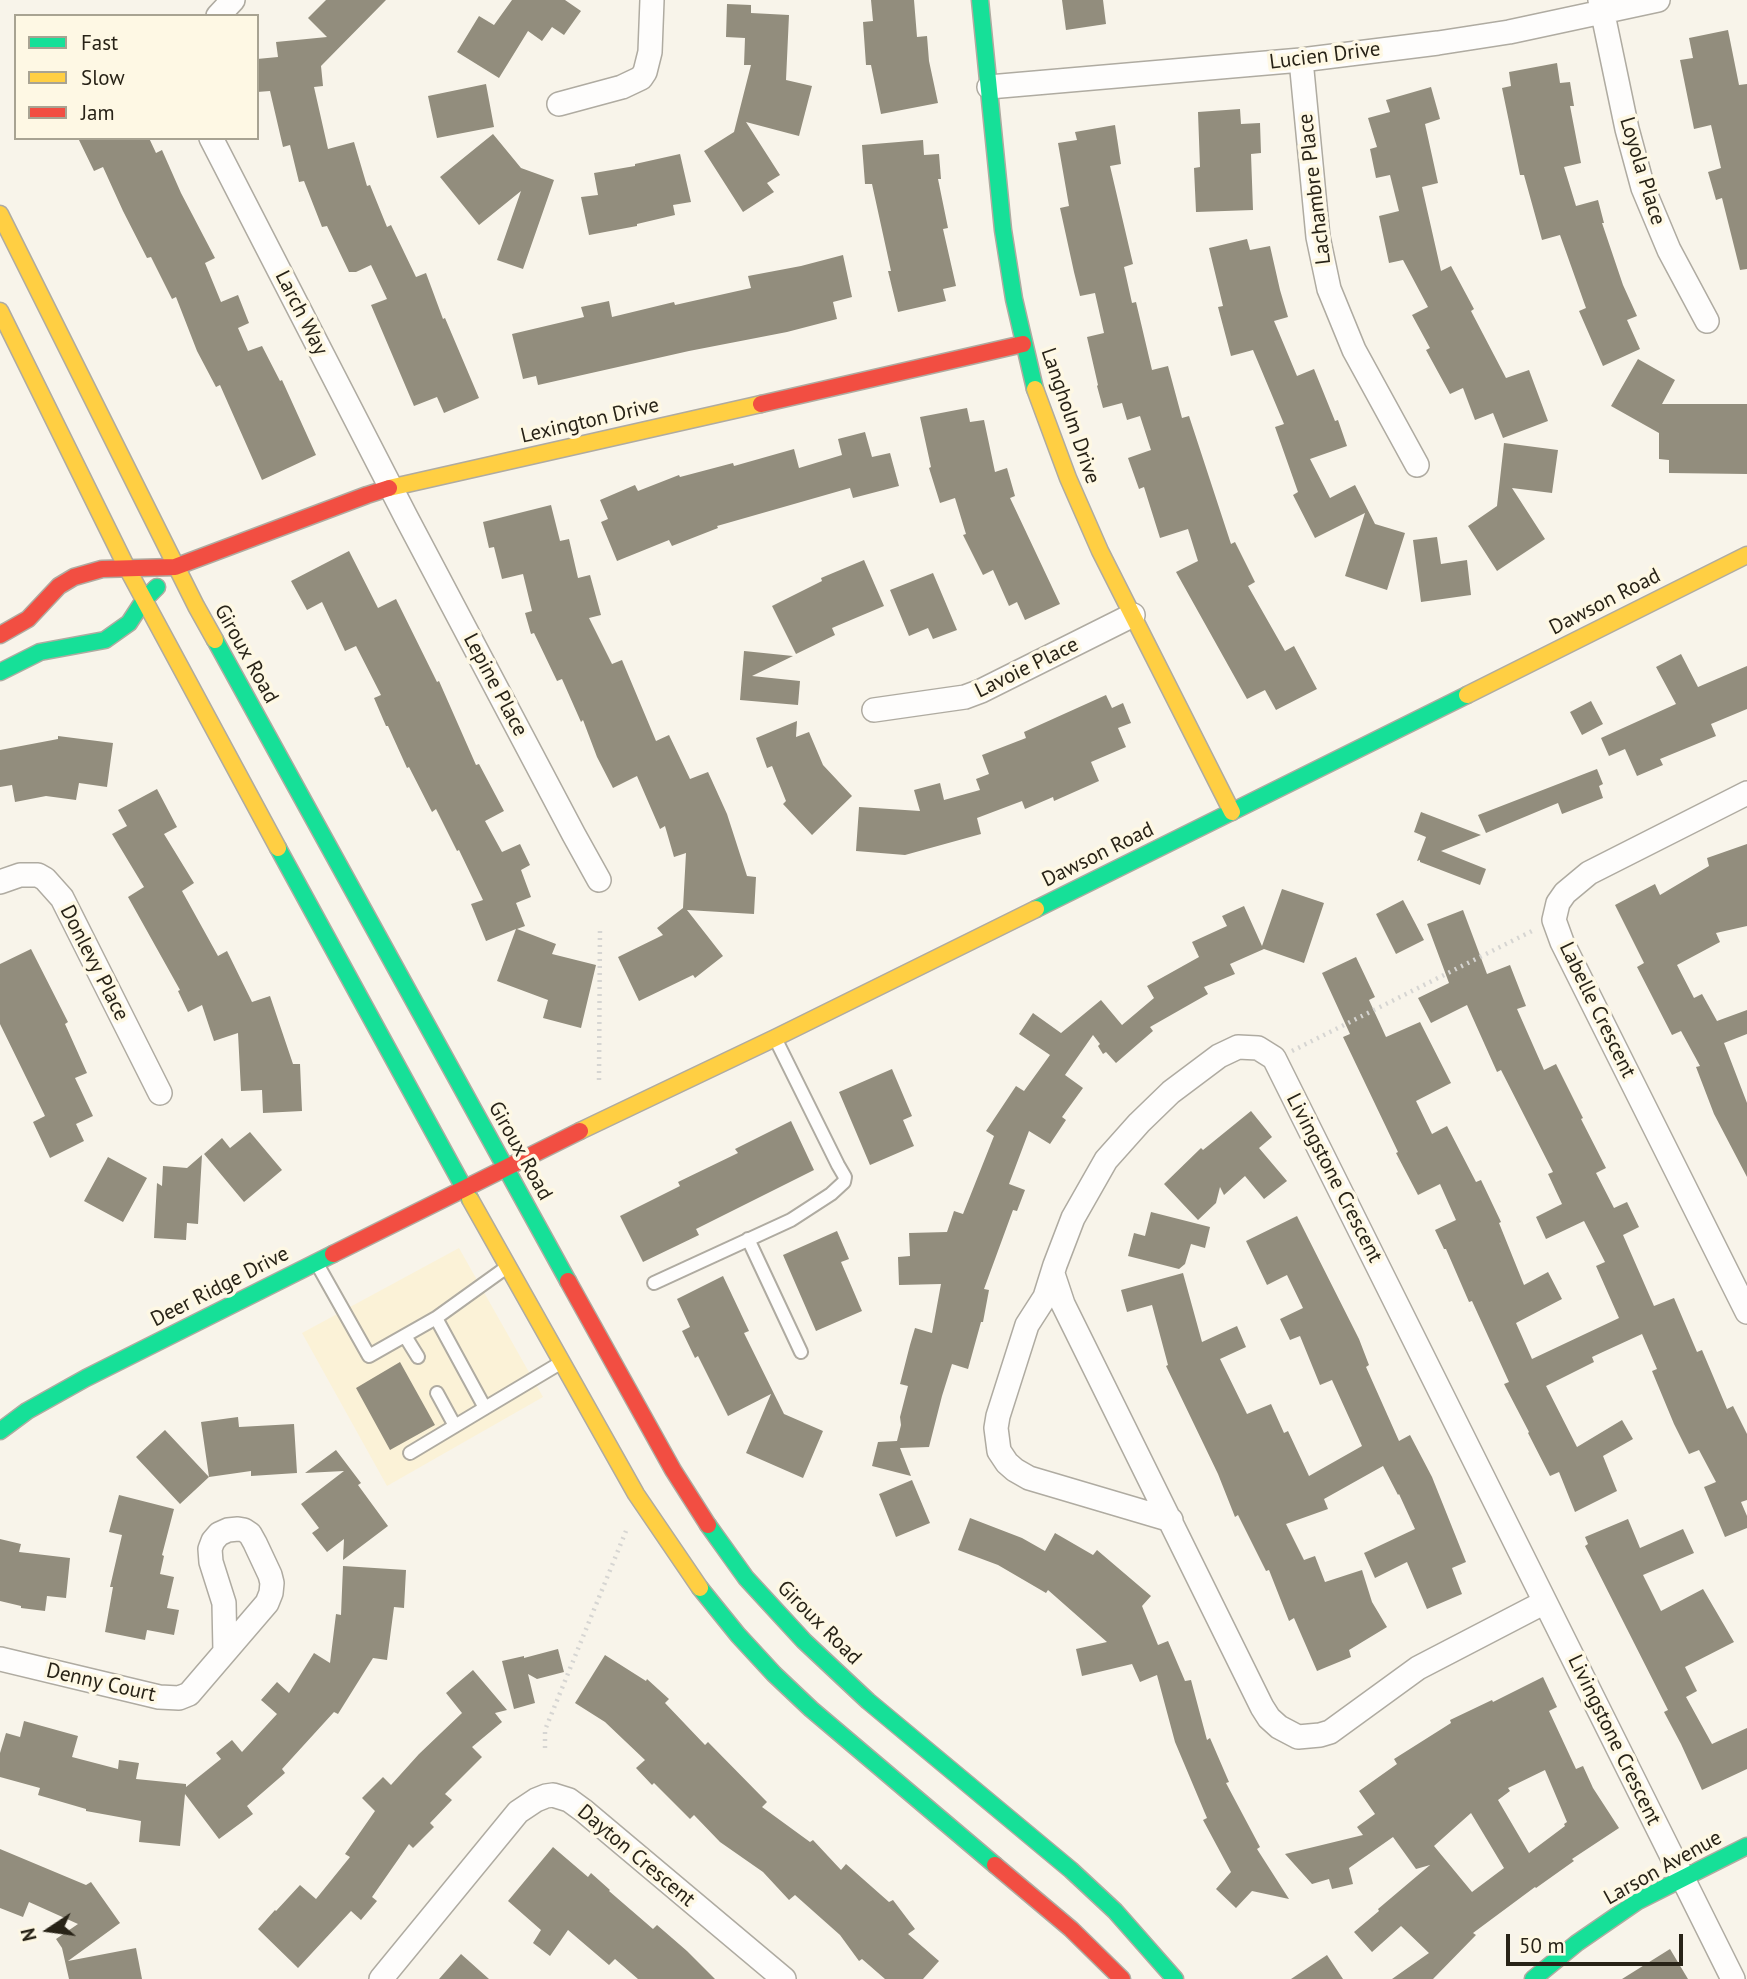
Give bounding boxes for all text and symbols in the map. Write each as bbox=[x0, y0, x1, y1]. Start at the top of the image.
legend bbox=[14, 14, 259, 140]
text: Fast bbox=[81, 29, 118, 56]
street label: Lucien Drive bbox=[1268, 37, 1382, 75]
text: Slow bbox=[81, 64, 125, 91]
text: Jam bbox=[81, 99, 115, 126]
street label: Lachambre Place bbox=[1293, 112, 1337, 266]
street label: Loyola Place bbox=[1614, 114, 1670, 228]
street label: Larch Way bbox=[269, 267, 333, 359]
street label: Langholm Drive bbox=[1035, 345, 1105, 487]
street label: Lexington Drive bbox=[518, 393, 662, 449]
street label: Dawson Road bbox=[1545, 563, 1665, 641]
street label: Giroux Road bbox=[209, 600, 283, 708]
street label: Lepine Place bbox=[457, 629, 533, 741]
street label: Lavoie Place bbox=[971, 632, 1083, 704]
street label: Dawson Road bbox=[1038, 817, 1158, 893]
street label: Donlevy Place bbox=[54, 901, 134, 1025]
street label: Labelle Crescent bbox=[1553, 938, 1641, 1082]
street label: Livingstone Crescent bbox=[1280, 1089, 1388, 1267]
street label: Giroux Road bbox=[483, 1097, 557, 1205]
street label: Deer Ridge Drive bbox=[147, 1241, 293, 1333]
street label: Giroux Road bbox=[772, 1576, 866, 1670]
street label: Livingstone Crescent bbox=[1562, 1651, 1666, 1829]
street label: Denny Court bbox=[44, 1658, 158, 1708]
street label: Dayton Crescent bbox=[572, 1800, 700, 1912]
street label: Larson Avenue bbox=[1600, 1825, 1726, 1911]
north arrow bbox=[14, 1895, 84, 1965]
scale bar bbox=[1509, 1920, 1686, 1964]
text: N bbox=[15, 1926, 42, 1944]
text: 50 m bbox=[1519, 1932, 1565, 1959]

